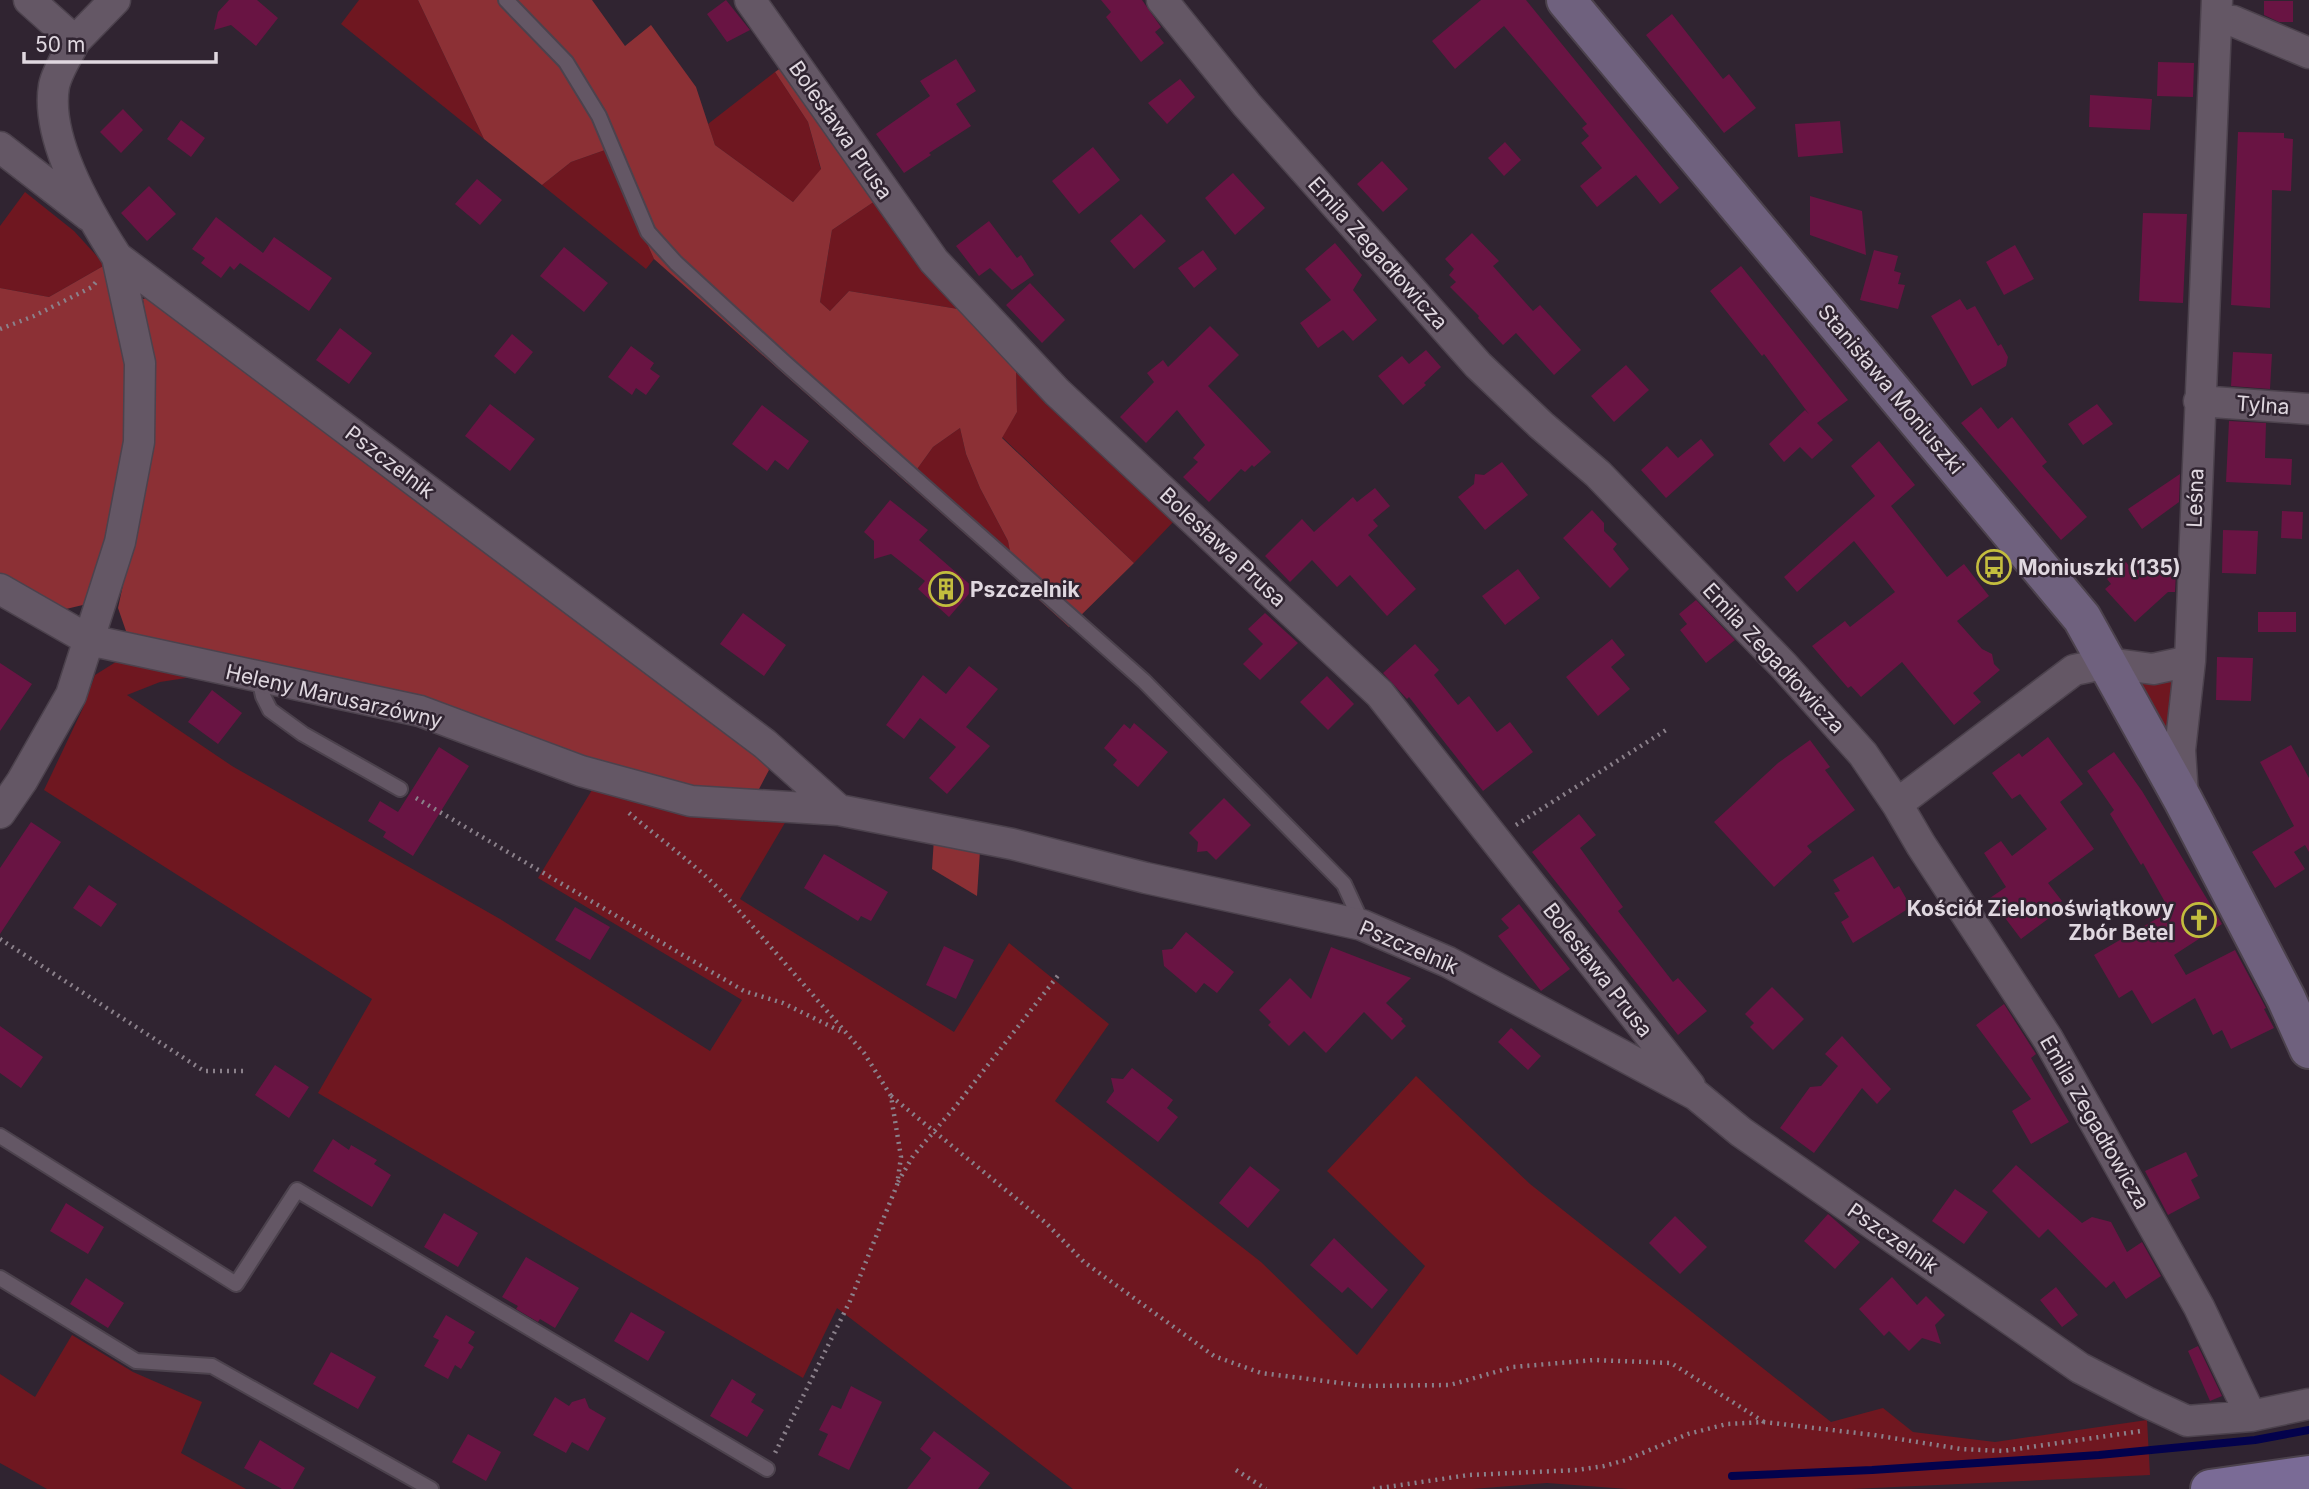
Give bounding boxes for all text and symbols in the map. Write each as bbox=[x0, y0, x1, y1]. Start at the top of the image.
scale bar bbox=[24, 21, 217, 65]
text: 50 m bbox=[35, 32, 85, 57]
street label: Bolesława Prusa bbox=[784, 56, 898, 204]
street label: Emila Zegadłowicza bbox=[1303, 172, 1453, 334]
street label: Stanisława Moniuszki bbox=[1813, 299, 1969, 479]
street label: Tylna bbox=[2235, 391, 2291, 419]
street label: Pszczelnik bbox=[340, 420, 440, 504]
street label: Leśna bbox=[2181, 468, 2209, 528]
street label: Bolesława Prusa bbox=[1155, 482, 1291, 612]
bus stop icon: Moniuszki (135) bbox=[1975, 548, 2013, 586]
place label: Moniuszki (135) bbox=[2018, 555, 2181, 580]
building icon: Pszczelnik bbox=[927, 570, 965, 608]
place label: Pszczelnik bbox=[970, 577, 1080, 602]
street label: Emila Zegadłowicza bbox=[1698, 578, 1850, 738]
street label: Heleny Marusarzówny bbox=[223, 659, 445, 733]
place label: Kościół Zielonoświątkowy Zbór Betel bbox=[1907, 896, 2174, 945]
street label: Bolesława Prusa bbox=[1538, 898, 1658, 1042]
church icon: Kościół Zielonoświątkowy Zbór Betel bbox=[2180, 901, 2218, 939]
street label: Pszczelnik bbox=[1356, 915, 1463, 979]
street label: Emila Zegadłowicza bbox=[2035, 1031, 2155, 1213]
street label: Pszczelnik bbox=[1843, 1198, 1944, 1279]

